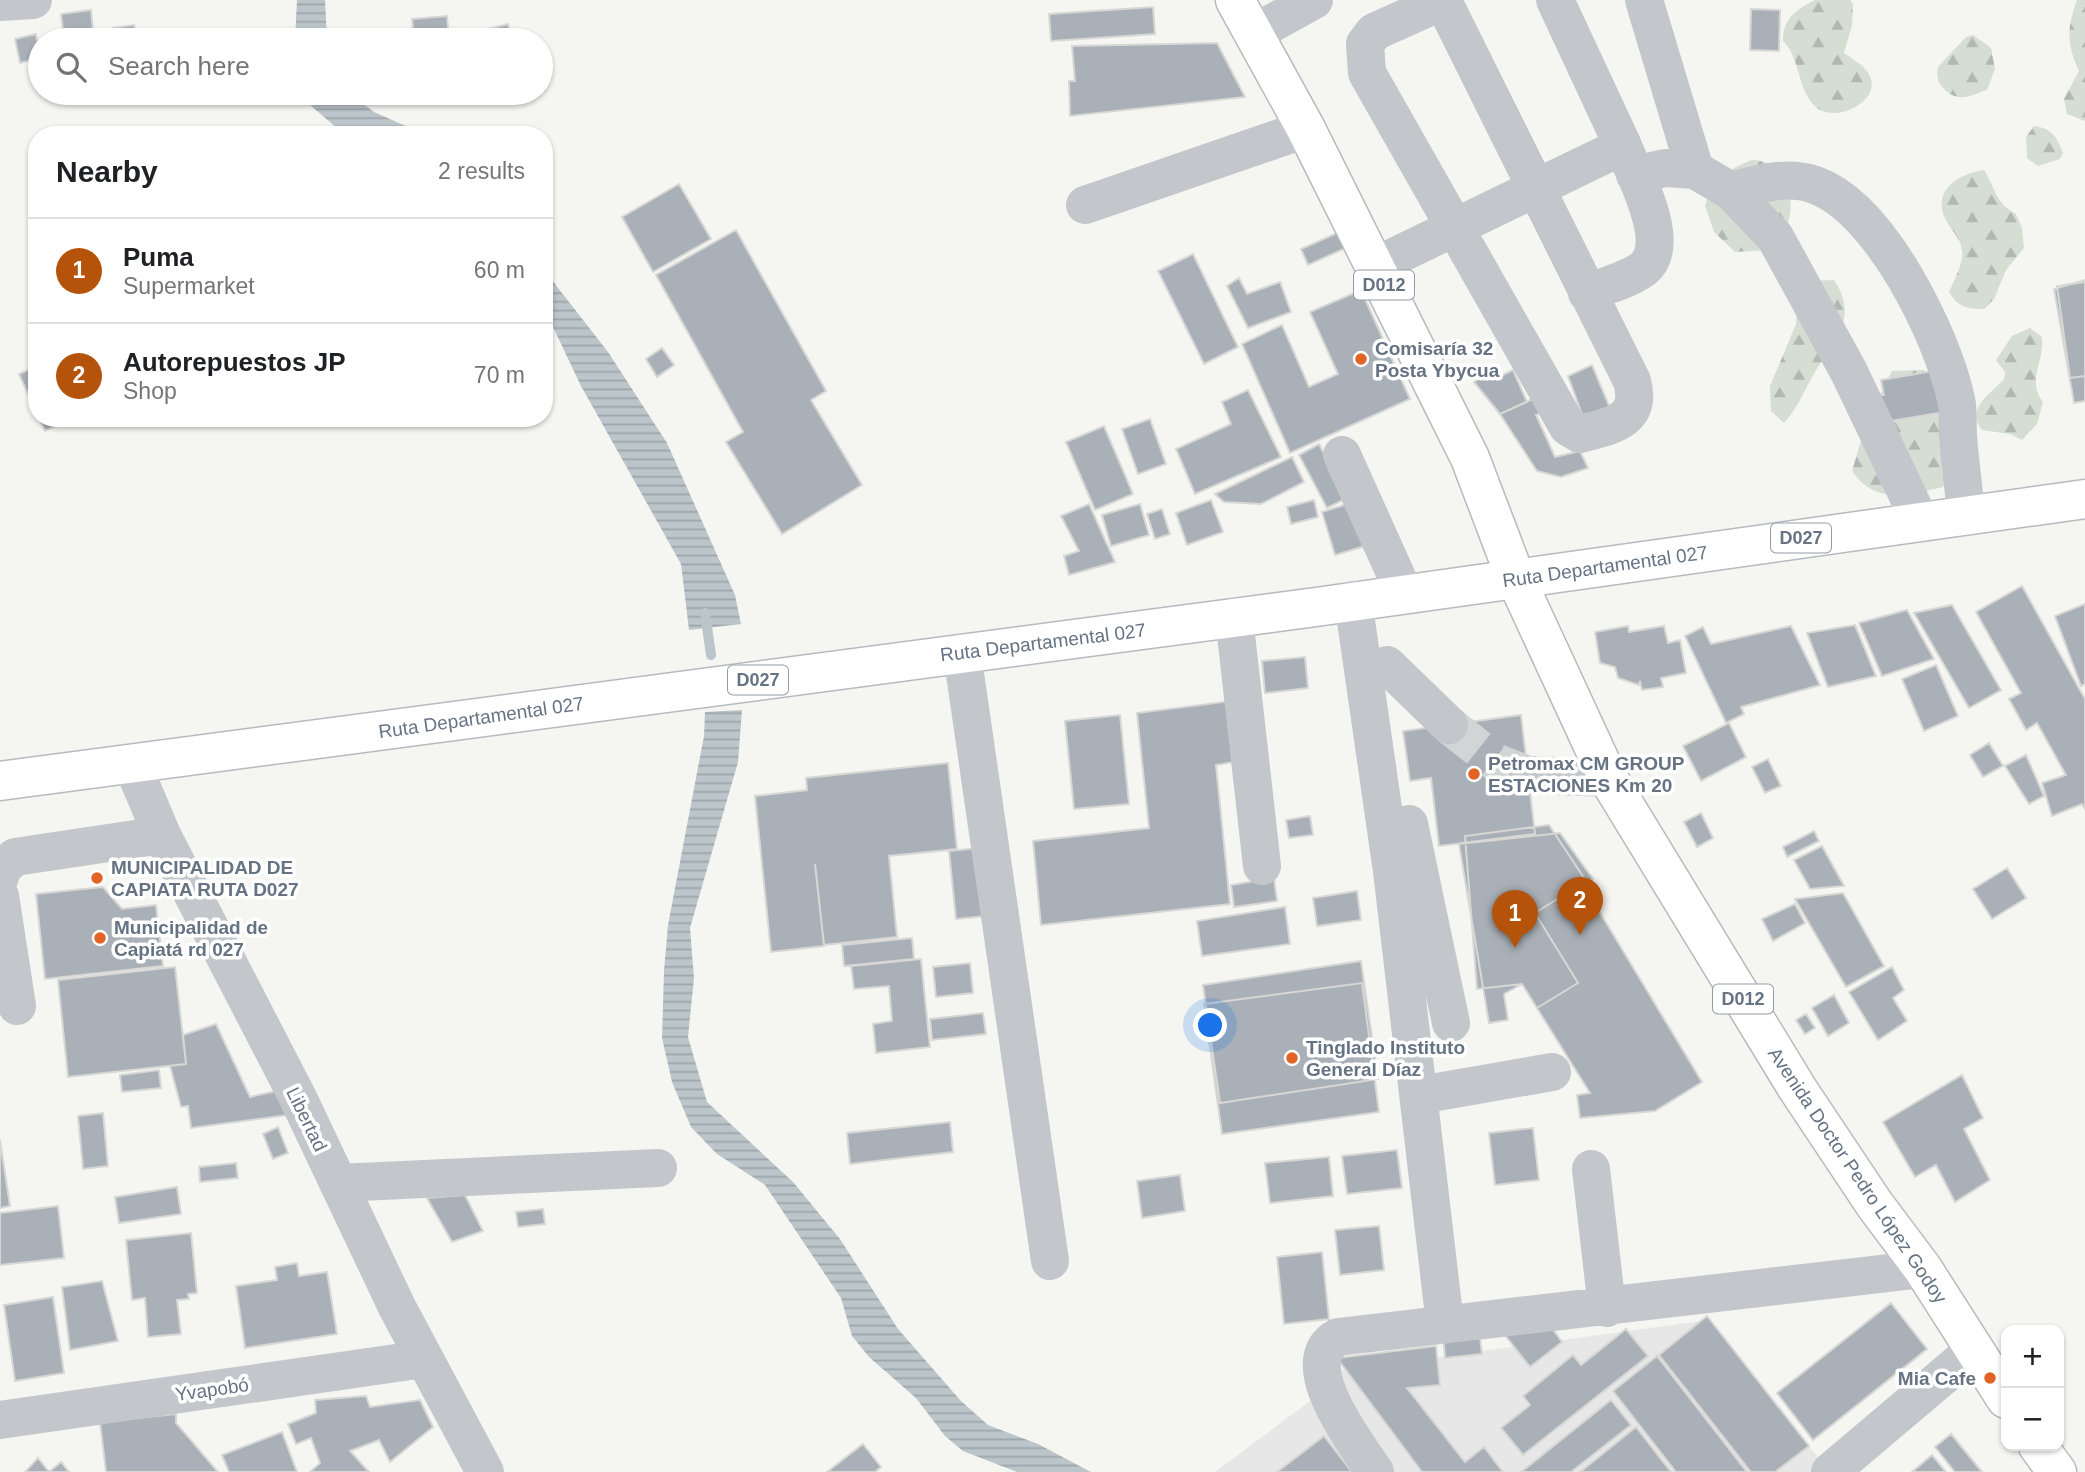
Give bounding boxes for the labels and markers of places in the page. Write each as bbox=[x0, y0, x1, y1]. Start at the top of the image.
place label: Comisaría 32 Posta Ybycua bbox=[1375, 338, 1500, 381]
marker: Comisaría 32 Posta Ybycua bbox=[1353, 351, 1369, 367]
place label: Petromax CM GROUP ESTACIONES Km 20 bbox=[1488, 753, 1685, 796]
marker: Petromax CM GROUP ESTACIONES Km 20 bbox=[1466, 766, 1482, 782]
place label: MUNICIPALIDAD DE CAPIATA RUTA D027 bbox=[111, 857, 299, 900]
marker: MUNICIPALIDAD DE CAPIATA RUTA D027 bbox=[89, 870, 105, 886]
pin: 2 bbox=[1557, 877, 1603, 935]
pin: 1 bbox=[1492, 890, 1538, 948]
place label: Municipalidad de Capiatá rd 027 bbox=[114, 917, 268, 960]
marker: Municipalidad de Capiatá rd 027 bbox=[92, 930, 108, 946]
place label: Tinglado Instituto General Díaz bbox=[1306, 1037, 1465, 1080]
marker: Tinglado Instituto General Díaz bbox=[1284, 1050, 1300, 1066]
place label: Mia Cafe bbox=[1898, 1368, 1976, 1389]
marker: Mia Cafe bbox=[1982, 1370, 1998, 1386]

